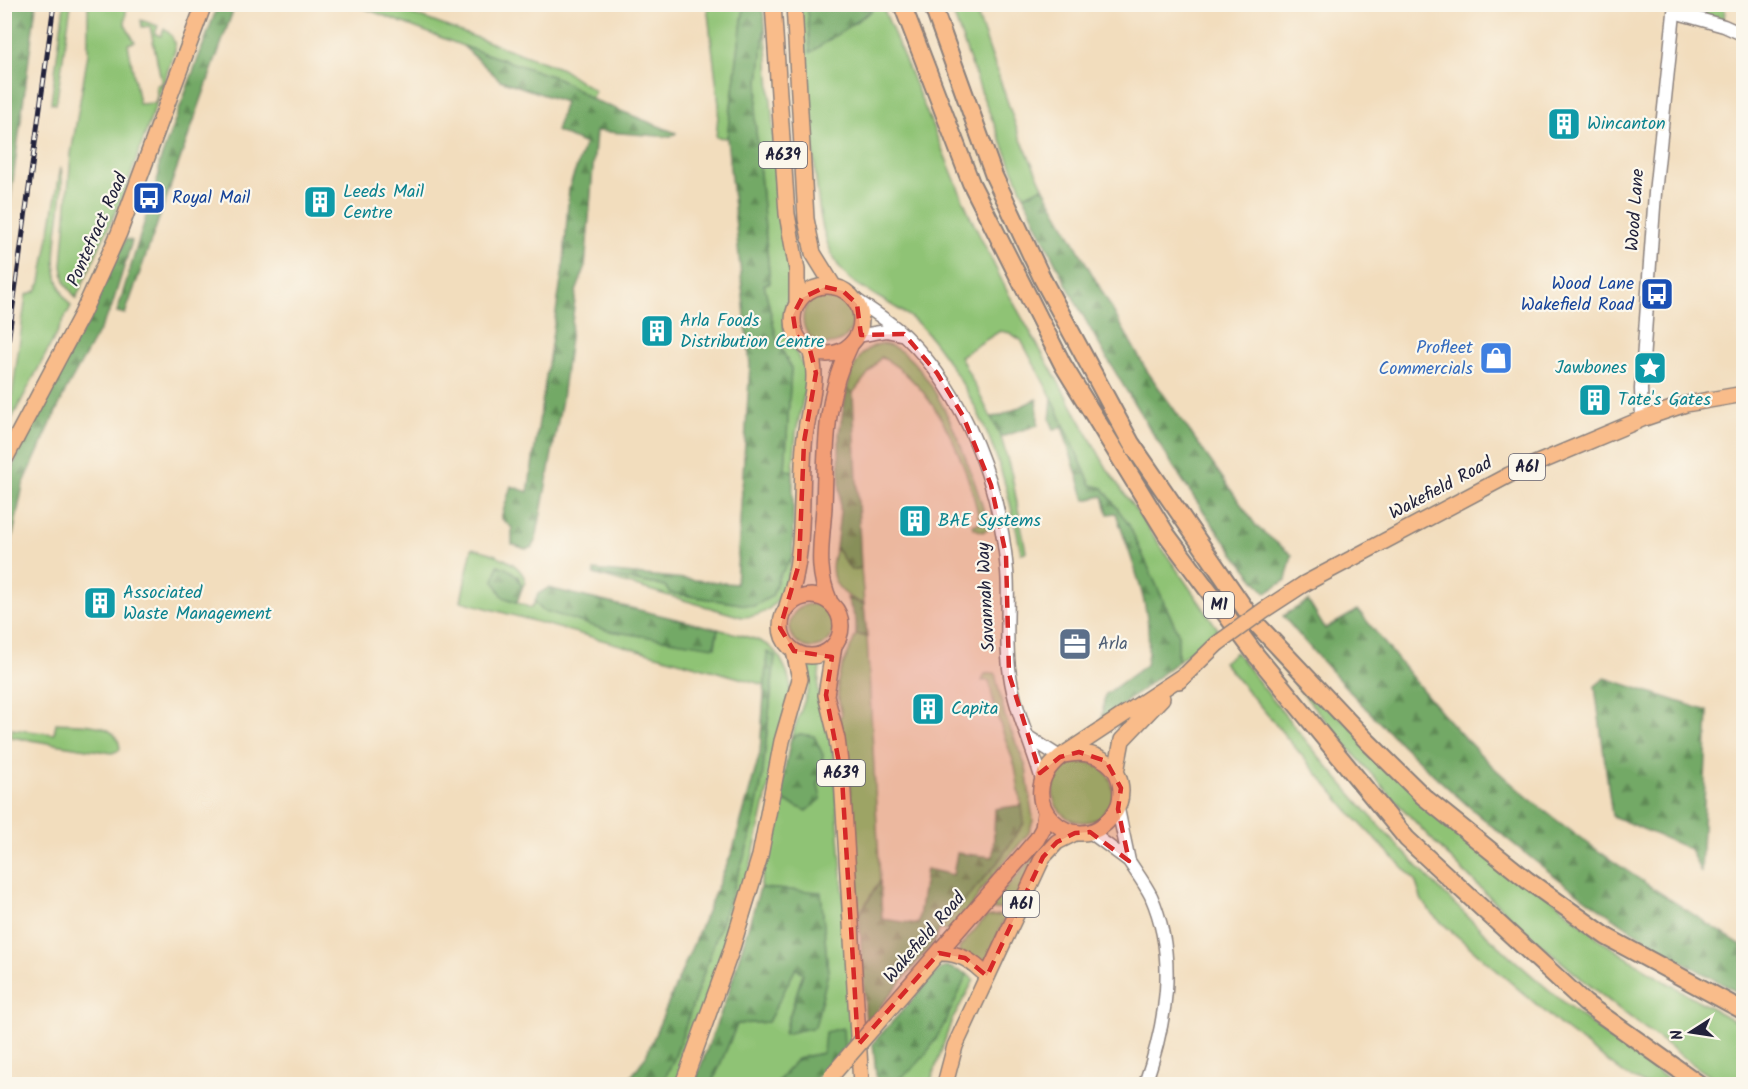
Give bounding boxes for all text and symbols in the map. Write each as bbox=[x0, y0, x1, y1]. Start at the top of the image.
building icon: Wincanton bbox=[1546, 106, 1582, 142]
place label: Wincanton bbox=[1587, 110, 1666, 139]
road number: A639 bbox=[759, 142, 807, 168]
street label: Pontefract Road bbox=[60, 167, 136, 292]
street label: Wood Lane bbox=[1619, 168, 1653, 252]
place label: Leeds Mail Centre bbox=[343, 178, 425, 228]
bus stop icon: Royal Mail bbox=[131, 180, 167, 216]
place label: Royal Mail bbox=[172, 184, 251, 213]
building icon: Leeds Mail Centre bbox=[302, 184, 338, 220]
place label: Wood Lane Wakefield Road bbox=[1521, 270, 1635, 320]
bus stop icon: Wood Lane Wakefield Road bbox=[1639, 276, 1675, 312]
place label: Arla Foods Distribution Centre bbox=[680, 307, 825, 357]
building icon: Arla Foods Distribution Centre bbox=[639, 313, 675, 349]
place label: Profleet Commercials bbox=[1379, 334, 1474, 384]
shop icon: Profleet Commercials bbox=[1478, 340, 1514, 376]
place icon: Jawbones bbox=[1632, 350, 1668, 386]
place label: Jawbones bbox=[1555, 354, 1627, 383]
building icon: Tate's Gates bbox=[1577, 382, 1613, 418]
place label: Tate's Gates bbox=[1618, 386, 1711, 415]
street label: Wakefield Road bbox=[1384, 449, 1499, 528]
road number: A61 bbox=[1509, 454, 1545, 480]
building icon: BAE Systems bbox=[897, 503, 933, 539]
place label: BAE Systems bbox=[938, 507, 1041, 536]
street label: Savannah Way bbox=[970, 541, 1004, 652]
place label: Associated Waste Management bbox=[123, 579, 273, 629]
building icon: Associated Waste Management bbox=[82, 585, 118, 621]
road number: M1 bbox=[1204, 592, 1234, 618]
office icon: Arla bbox=[1057, 626, 1093, 662]
place label: Arla bbox=[1098, 630, 1128, 659]
building icon: Capita bbox=[910, 691, 946, 727]
place label: Capita bbox=[951, 695, 999, 724]
road number: A639 bbox=[817, 760, 865, 786]
street label: Wakefield Road bbox=[877, 885, 974, 990]
road number: A61 bbox=[1003, 891, 1039, 917]
north arrow bbox=[1661, 1002, 1721, 1062]
text: N bbox=[1665, 1027, 1691, 1042]

